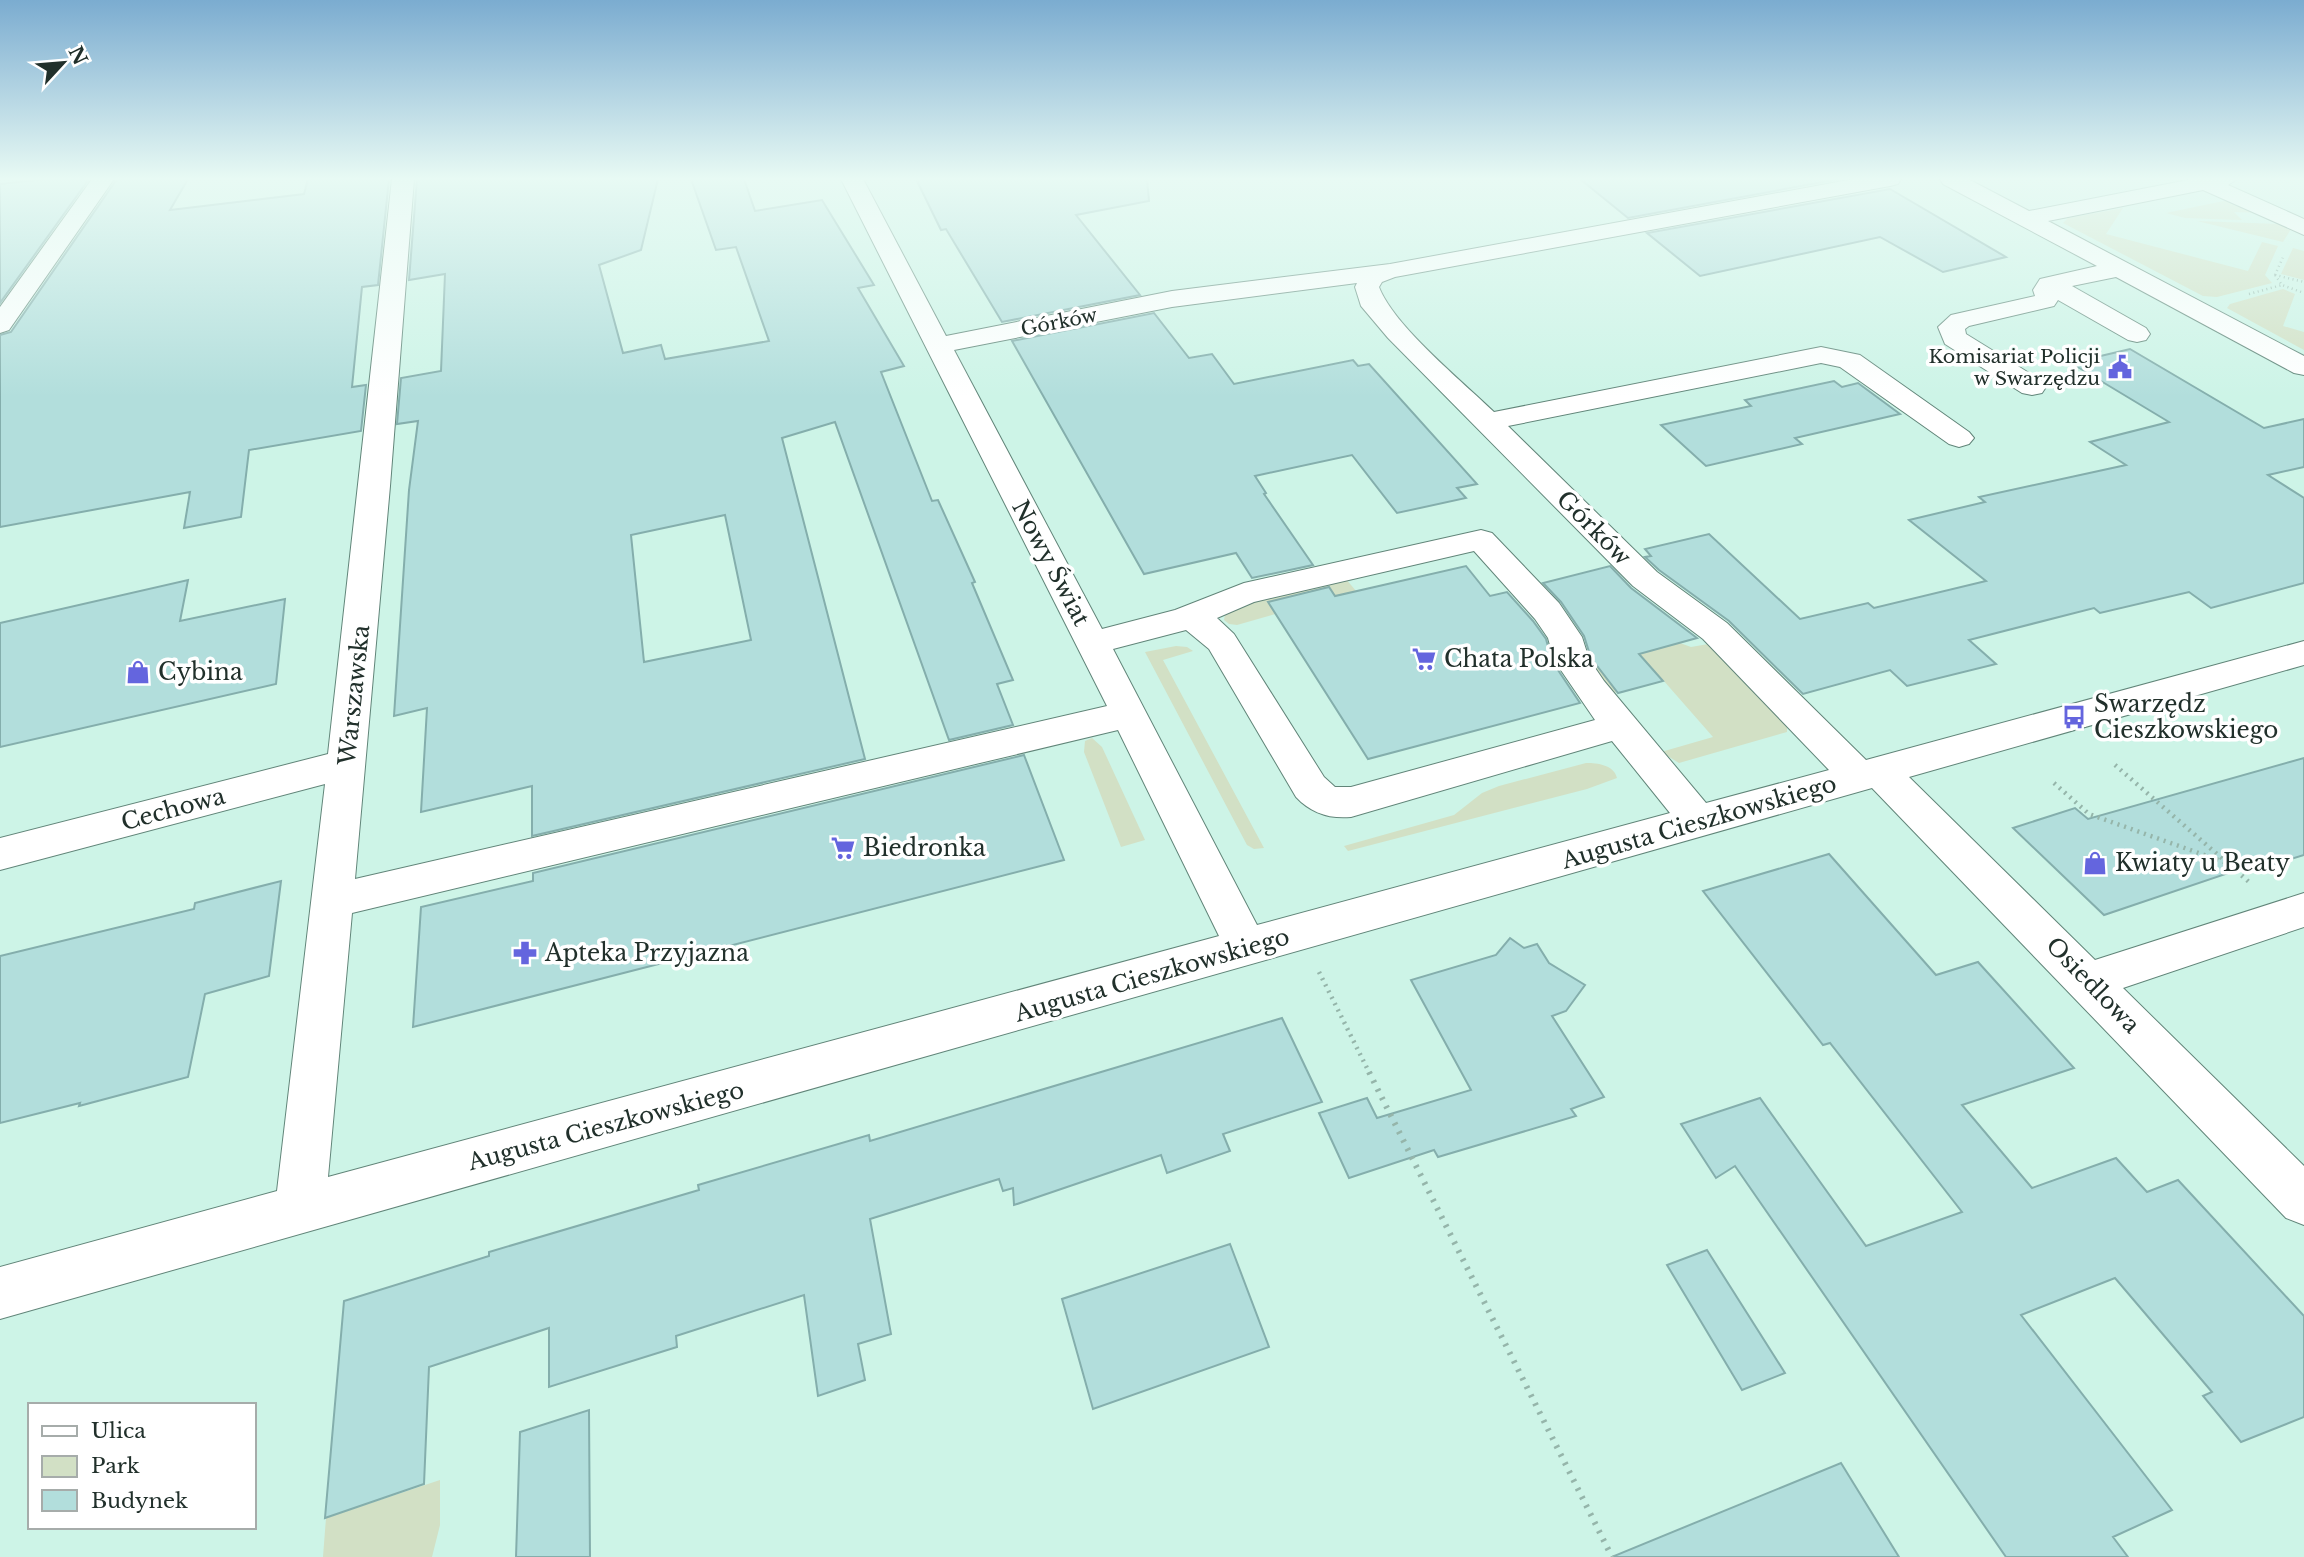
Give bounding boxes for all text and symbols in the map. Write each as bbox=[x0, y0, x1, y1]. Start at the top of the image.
north arrow bbox=[28, 28, 98, 98]
text: N bbox=[64, 43, 92, 69]
street label: Górków bbox=[1019, 303, 1099, 341]
place label: Komisariat Policji w Swarzędzu bbox=[1929, 345, 2101, 390]
public building icon: Komisariat Policji w Swarzędzu bbox=[2106, 353, 2134, 381]
street label: Górków bbox=[1551, 485, 1637, 571]
street label: Nowy Świat bbox=[1006, 495, 1098, 631]
street label: Warszawska bbox=[333, 623, 375, 768]
supermarket icon: Chata Polska bbox=[1410, 645, 1438, 673]
place label: Chata Polska bbox=[1444, 645, 1594, 673]
shop icon: Cybina bbox=[124, 658, 152, 686]
place label: Cybina bbox=[158, 658, 243, 686]
place label: Swarzędz Cieszkowskiego bbox=[2094, 690, 2278, 744]
bus stop icon: Swarzędz Cieszkowskiego bbox=[2060, 703, 2088, 731]
street label: Augusta Cieszkowskiego bbox=[1557, 769, 1840, 875]
street label: Cechowa bbox=[118, 782, 228, 836]
supermarket icon: Biedronka bbox=[829, 834, 857, 862]
place label: Biedronka bbox=[863, 834, 986, 862]
shop icon: Kwiaty u Beaty bbox=[2081, 849, 2109, 877]
place label: Kwiaty u Beaty bbox=[2115, 849, 2290, 877]
street label: Augusta Cieszkowskiego bbox=[1010, 922, 1293, 1028]
street label: Osiedlowa bbox=[2040, 931, 2146, 1039]
pharmacy icon: Apteka Przyjazna bbox=[511, 939, 539, 967]
place label: Apteka Przyjazna bbox=[544, 939, 749, 967]
street label: Augusta Cieszkowskiego bbox=[464, 1076, 747, 1177]
legend bbox=[28, 1403, 256, 1529]
text: Ulica bbox=[91, 1418, 146, 1444]
text: Park bbox=[91, 1453, 140, 1479]
text: Budynek bbox=[91, 1488, 188, 1514]

